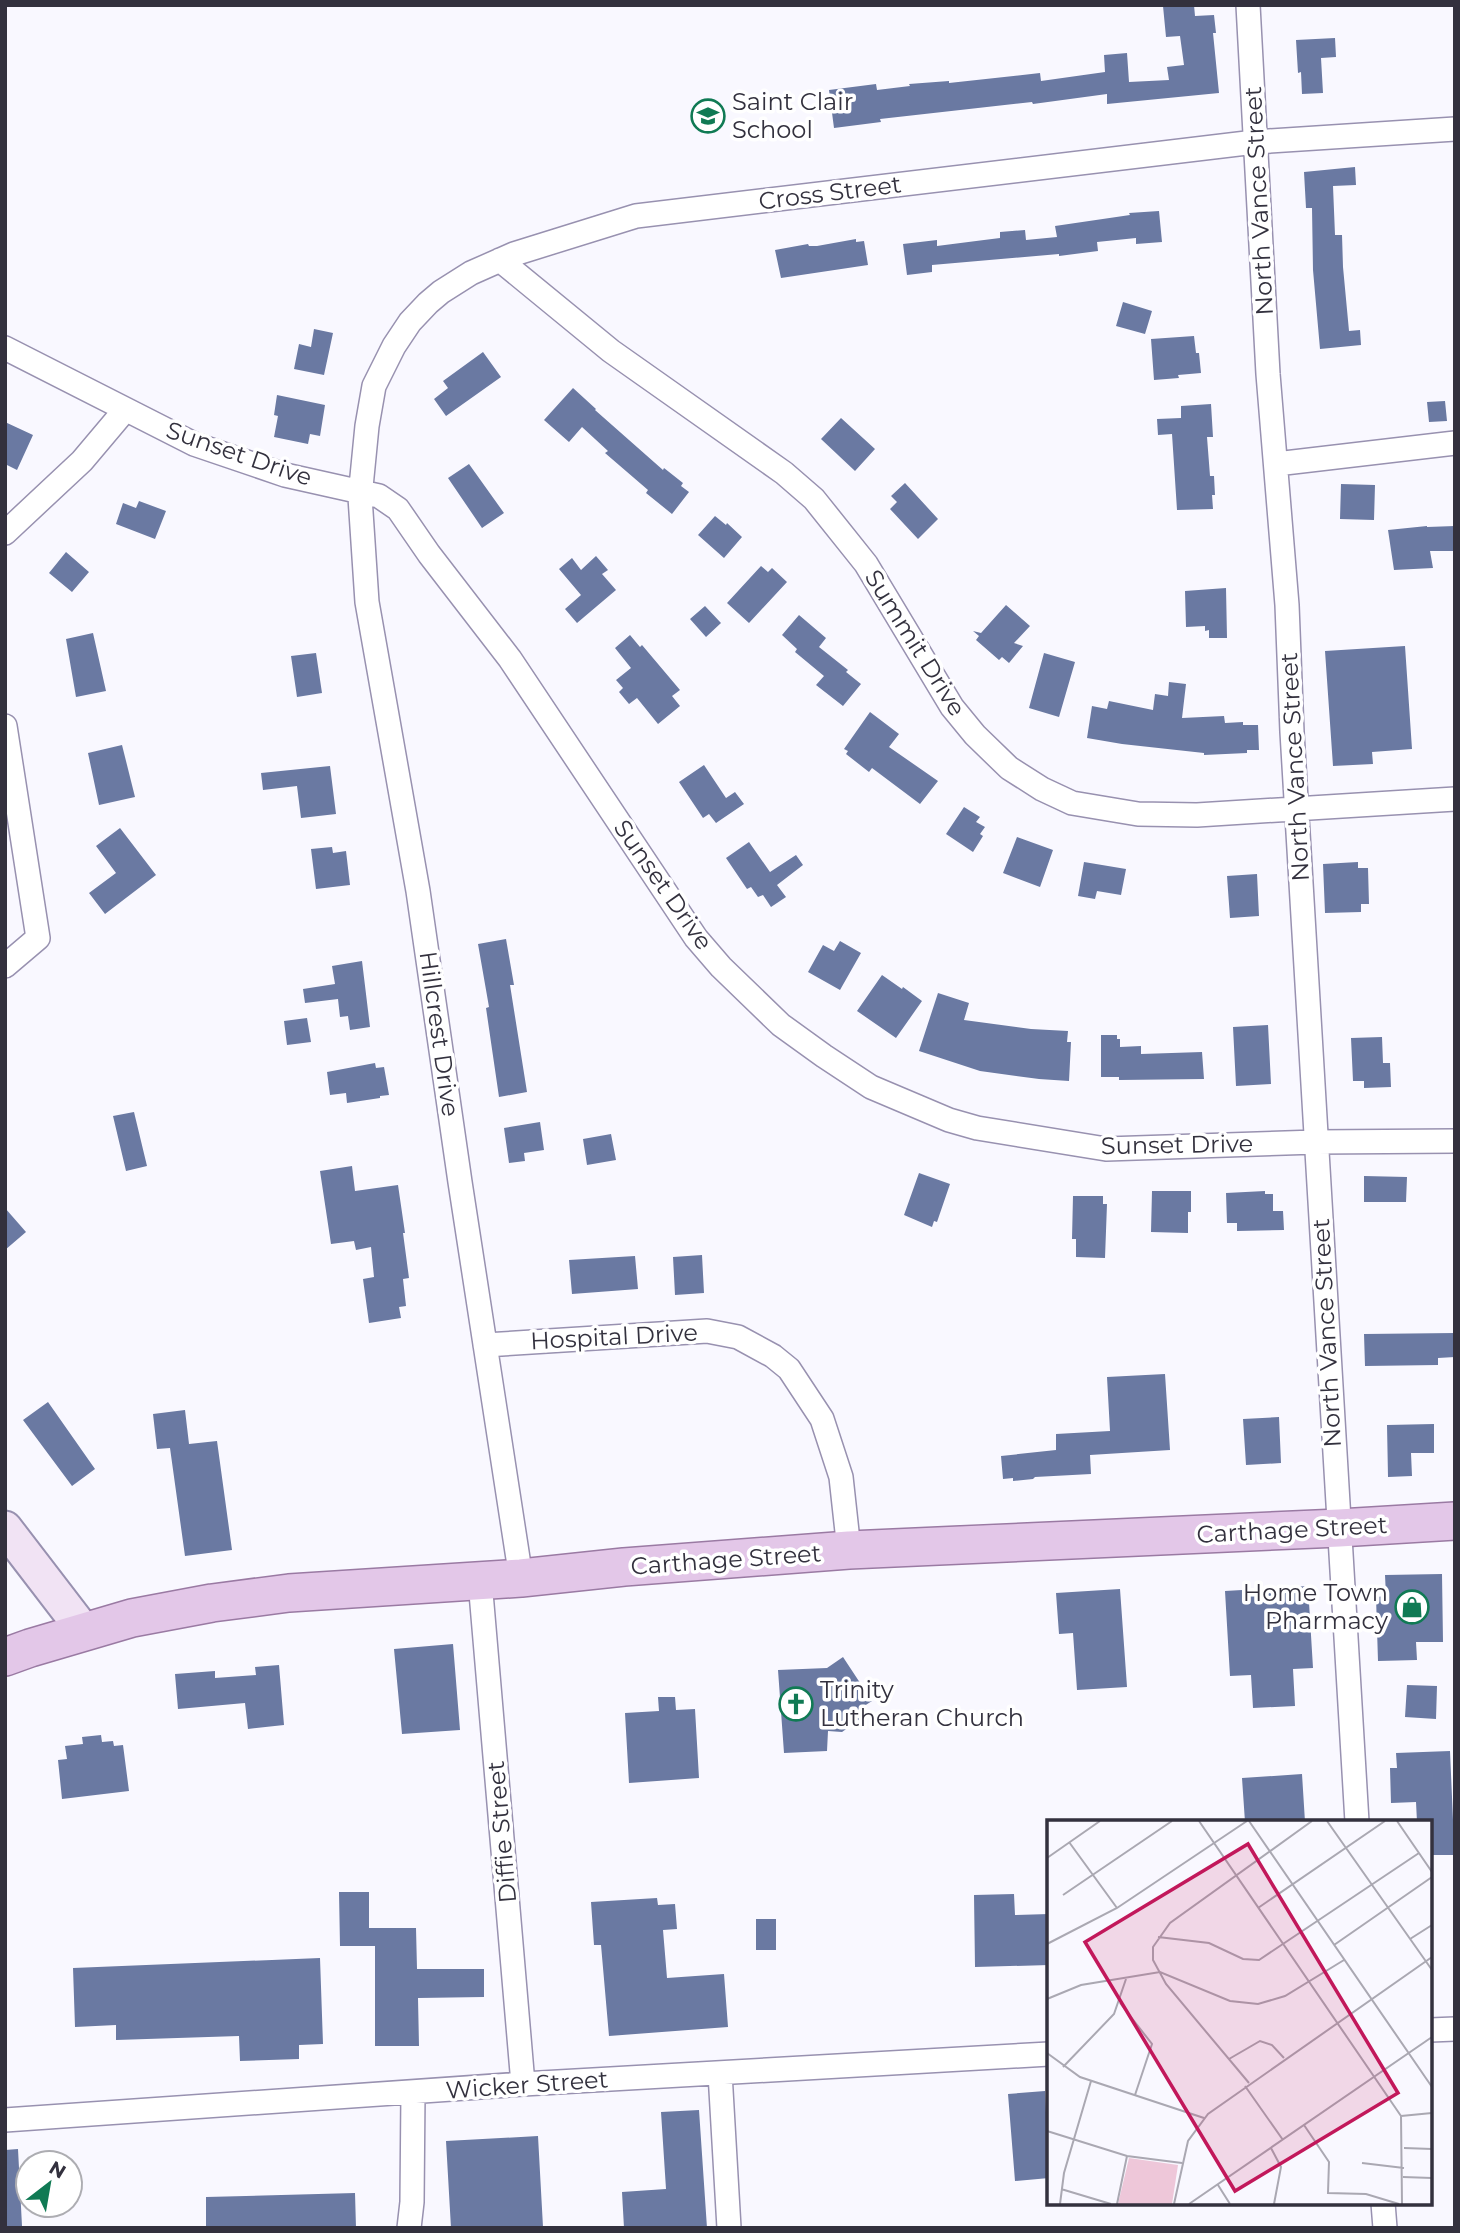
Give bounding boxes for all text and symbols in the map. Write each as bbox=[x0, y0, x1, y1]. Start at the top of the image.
street label: North Vance Street bbox=[1238, 86, 1279, 316]
place label: Saint Clair School bbox=[732, 87, 853, 144]
school or university icon: Saint Clair School bbox=[689, 97, 727, 135]
street label: Cross Street bbox=[757, 169, 903, 216]
street label: Sunset Drive bbox=[162, 415, 316, 492]
street label: Summit Drive bbox=[859, 564, 972, 721]
street label: North Vance Street bbox=[1274, 652, 1315, 882]
street label: Sunset Drive bbox=[608, 814, 719, 955]
street label: Hillcrest Drive bbox=[414, 949, 465, 1119]
street label: Sunset Drive bbox=[1101, 1129, 1253, 1160]
street label: North Vance Street bbox=[1306, 1218, 1347, 1448]
street label: Hospital Drive bbox=[529, 1318, 699, 1355]
street label: Carthage Street bbox=[1196, 1510, 1388, 1549]
street label: Carthage Street bbox=[630, 1538, 822, 1581]
place label: Home Town Pharmacy bbox=[1243, 1578, 1388, 1635]
shop icon: Home Town Pharmacy bbox=[1393, 1588, 1431, 1626]
place label: Trinity Lutheran Church bbox=[820, 1675, 1024, 1732]
church icon: Trinity Lutheran Church bbox=[777, 1685, 815, 1723]
street label: Diffie Street bbox=[481, 1760, 522, 1904]
inset map bbox=[1047, 1820, 1432, 2205]
street label: Wicker Street bbox=[445, 2064, 609, 2105]
north arrow bbox=[14, 2149, 84, 2219]
text: N bbox=[45, 2156, 70, 2184]

